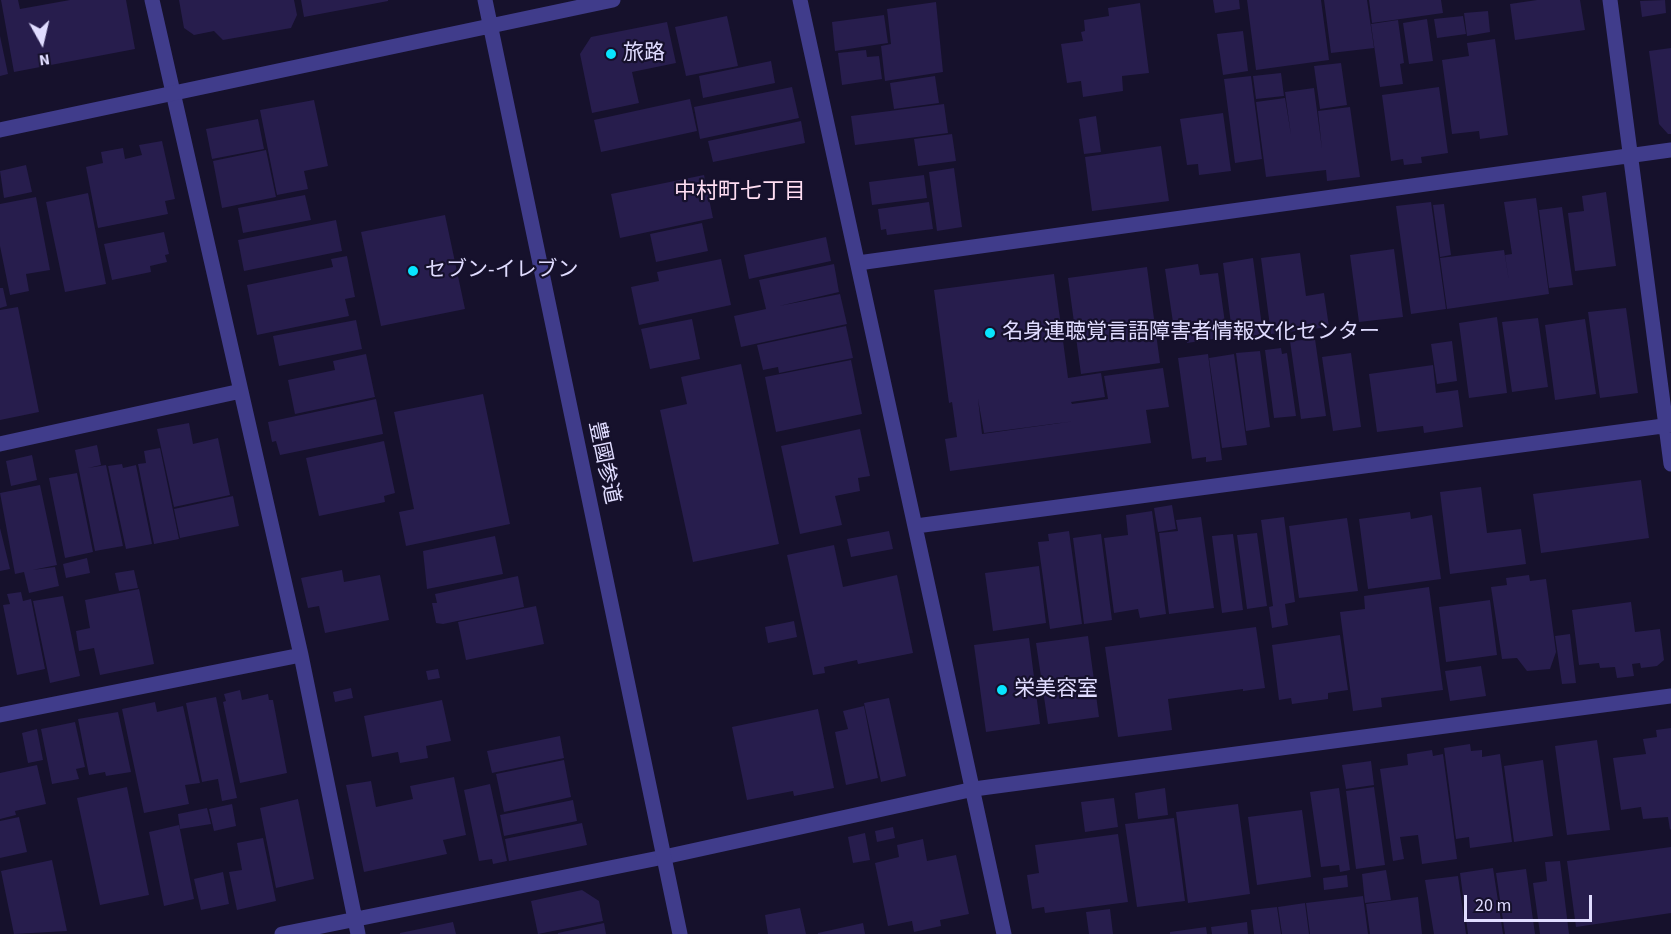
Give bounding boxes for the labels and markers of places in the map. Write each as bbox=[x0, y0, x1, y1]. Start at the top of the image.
place label: 旅路 bbox=[623, 41, 665, 67]
marker: 旅路 bbox=[604, 47, 618, 61]
place label: セブン-イレブン bbox=[425, 258, 579, 284]
marker: セブン-イレブン bbox=[406, 264, 420, 278]
place label: 名身連聴覚言語障害者情報文化センター bbox=[1002, 320, 1380, 346]
marker: 名身連聴覚言語障害者情報文化センター bbox=[983, 326, 997, 340]
place label: 栄美容室 bbox=[1014, 677, 1098, 703]
marker: 栄美容室 bbox=[995, 683, 1009, 697]

